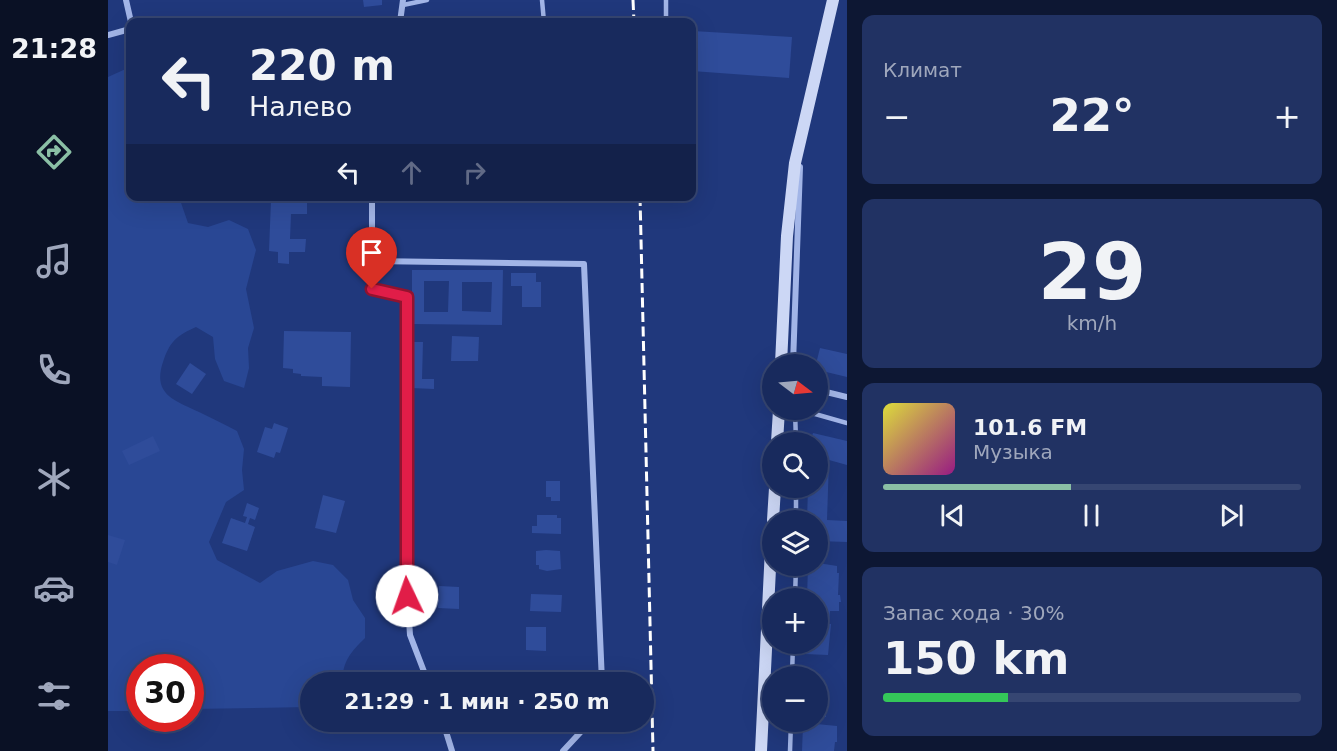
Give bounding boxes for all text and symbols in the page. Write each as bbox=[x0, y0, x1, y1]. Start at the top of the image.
text: 21:28 bbox=[11, 33, 97, 64]
text: 220 m bbox=[249, 41, 395, 90]
icon: left bbox=[150, 42, 228, 120]
text: Климат bbox=[883, 58, 962, 82]
text: 22° bbox=[1049, 89, 1135, 142]
text: Налево bbox=[249, 91, 352, 122]
text: − bbox=[883, 97, 911, 136]
text: + bbox=[1273, 97, 1301, 136]
icon: directions bbox=[33, 131, 75, 173]
icon: left bbox=[332, 156, 365, 189]
icon: ahead bbox=[395, 156, 428, 189]
icon: right bbox=[458, 156, 491, 189]
pin bbox=[346, 227, 397, 289]
text: 29 bbox=[1038, 227, 1146, 317]
icon: arrive bbox=[355, 236, 388, 269]
icon: music bbox=[33, 240, 75, 282]
text: km/h bbox=[1067, 311, 1117, 335]
icon: phone bbox=[33, 349, 75, 391]
north arrow bbox=[762, 354, 828, 420]
map controls bbox=[762, 354, 828, 732]
text: 101.6 FM bbox=[973, 415, 1087, 440]
button: search bbox=[762, 432, 828, 498]
text: Музыка bbox=[973, 440, 1053, 464]
icon: climate bbox=[33, 458, 75, 500]
icon: previous bbox=[936, 499, 969, 532]
icon: pause bbox=[1075, 499, 1108, 532]
icon: next bbox=[1215, 499, 1248, 532]
button: layers bbox=[762, 510, 828, 576]
position arrow bbox=[375, 564, 439, 628]
icon: car bbox=[33, 567, 75, 609]
button: + bbox=[762, 588, 828, 654]
text: Запас хода · 30% bbox=[883, 601, 1064, 625]
text: 150 km bbox=[883, 632, 1069, 685]
speed limit sign: 30 bbox=[126, 654, 204, 732]
button: − bbox=[762, 666, 828, 732]
icon: filters bbox=[33, 675, 75, 717]
text: 21:29 · 1 мин · 250 m bbox=[344, 689, 610, 714]

